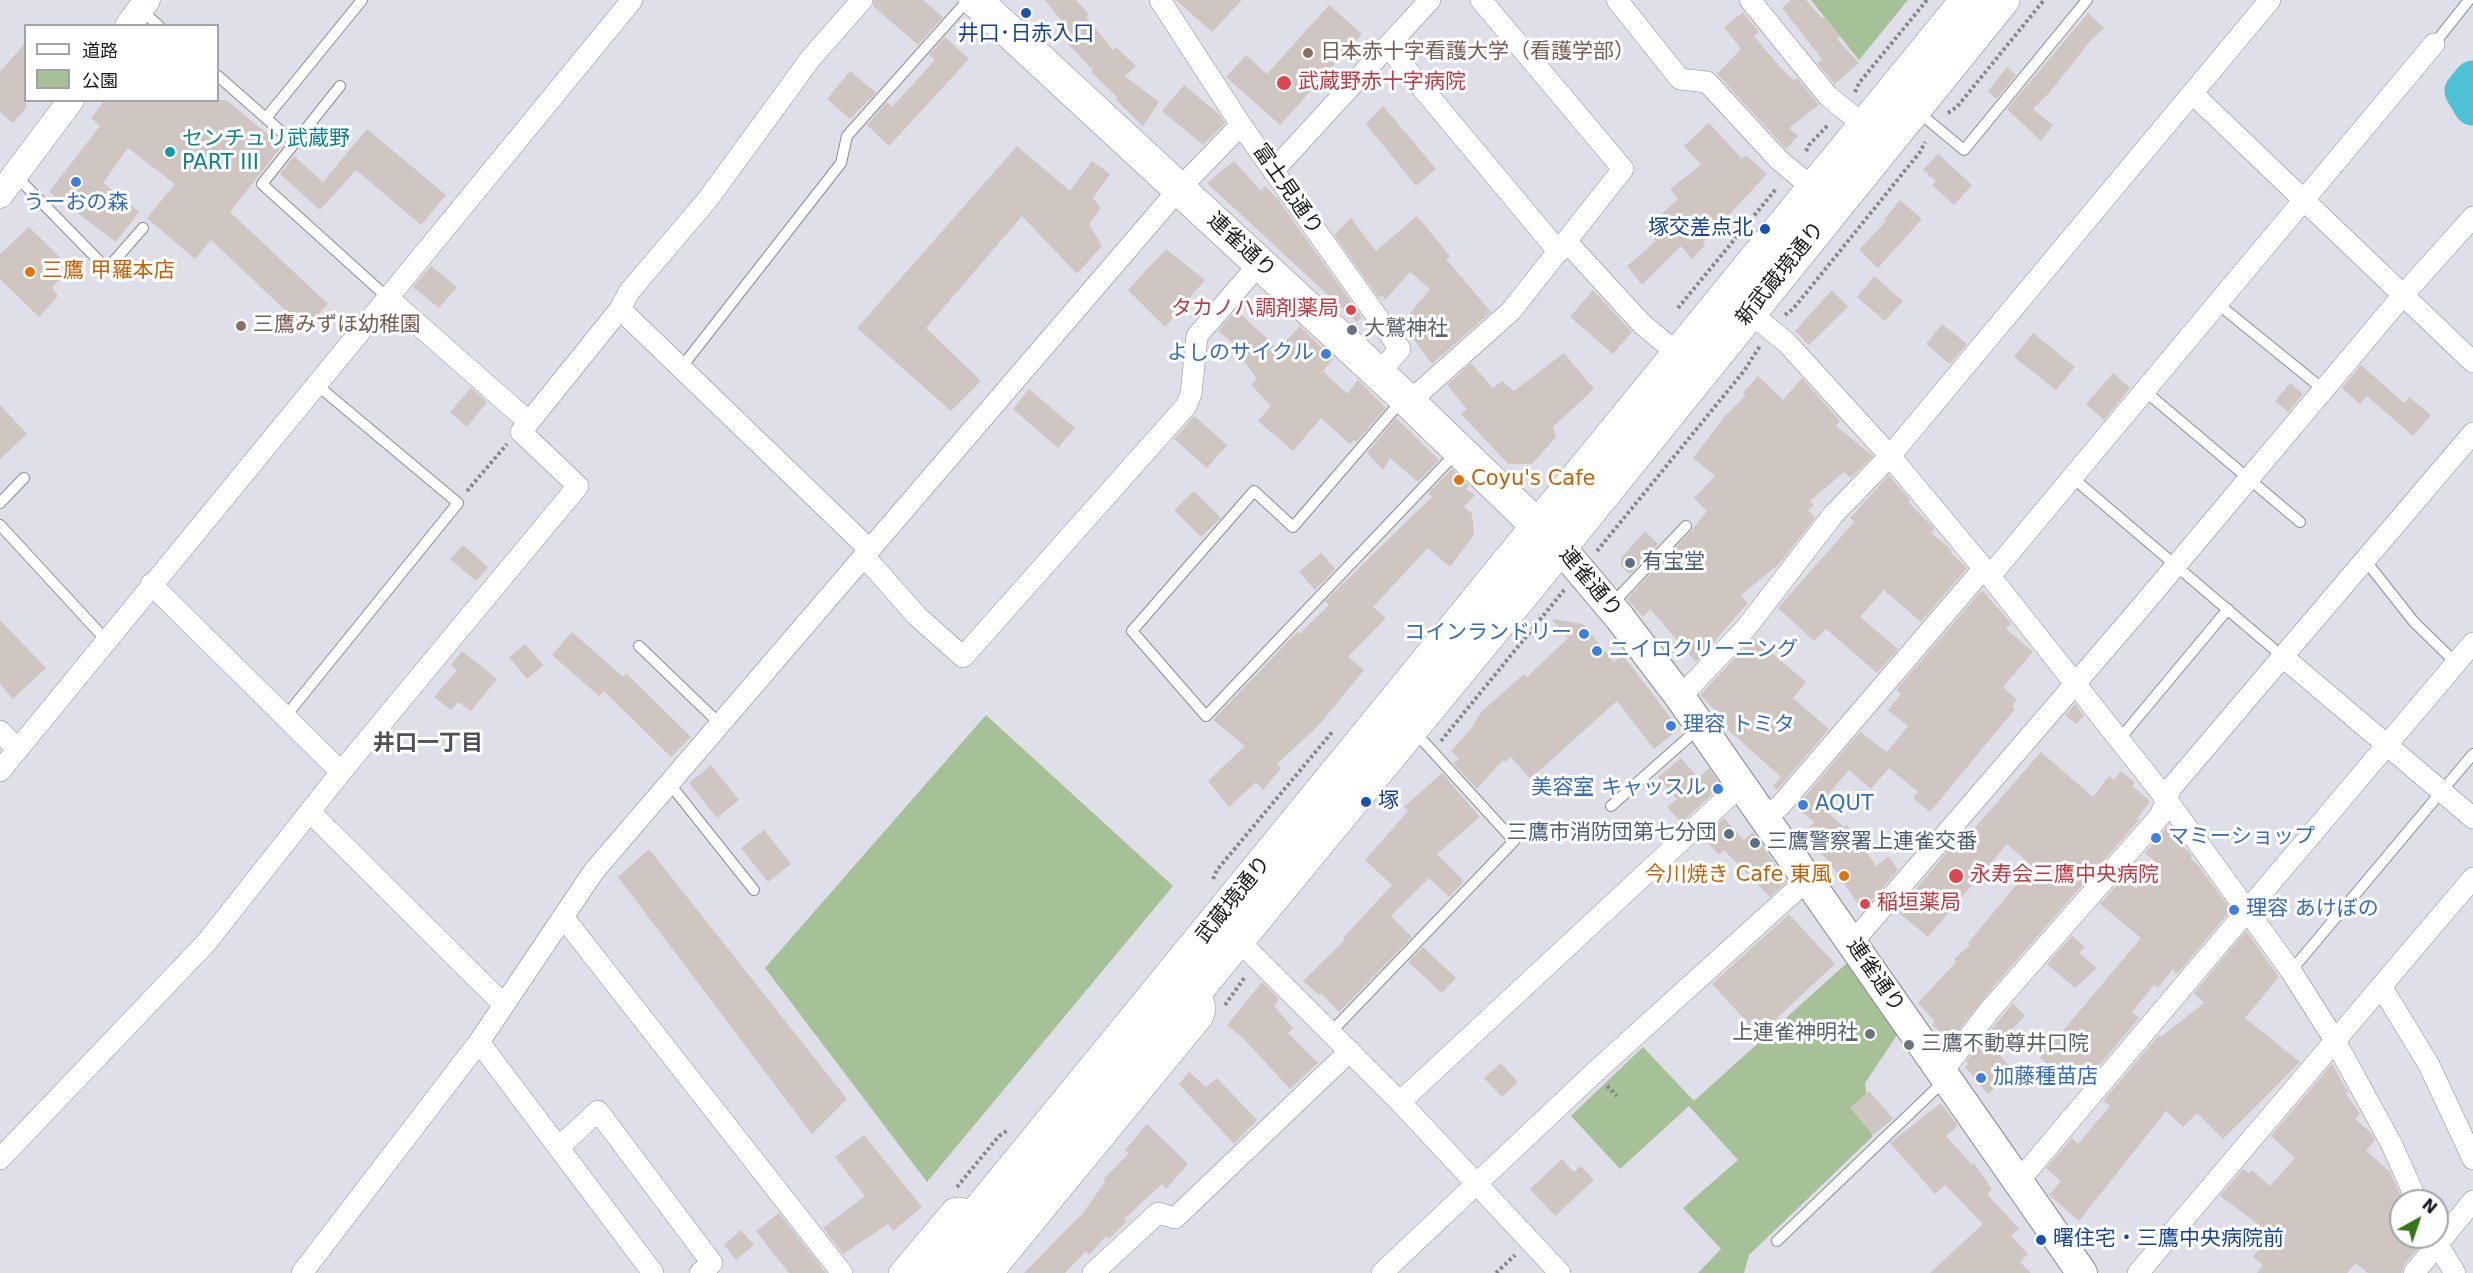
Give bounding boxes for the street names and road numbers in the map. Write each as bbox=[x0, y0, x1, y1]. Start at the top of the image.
street label: 富士見通り bbox=[1247, 140, 1327, 240]
street label: 連雀通り bbox=[1202, 208, 1280, 284]
street label: 新武蔵境通り bbox=[1732, 217, 1830, 331]
street label: 連雀通り bbox=[1553, 543, 1627, 623]
street label: 武蔵境通り bbox=[1191, 851, 1277, 949]
street label: 連雀通り bbox=[1841, 934, 1909, 1018]

